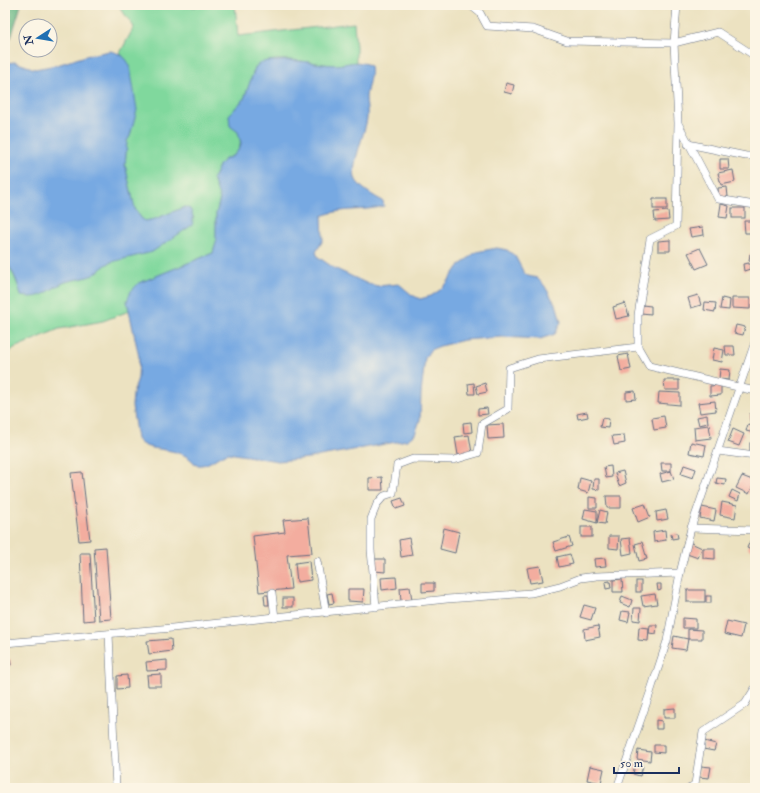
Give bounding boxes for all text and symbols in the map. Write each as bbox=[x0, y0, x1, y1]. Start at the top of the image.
north arrow bbox=[18, 18, 58, 58]
text: N bbox=[21, 33, 36, 47]
scale bar bbox=[614, 749, 679, 775]
text: 50 m bbox=[620, 756, 644, 771]

